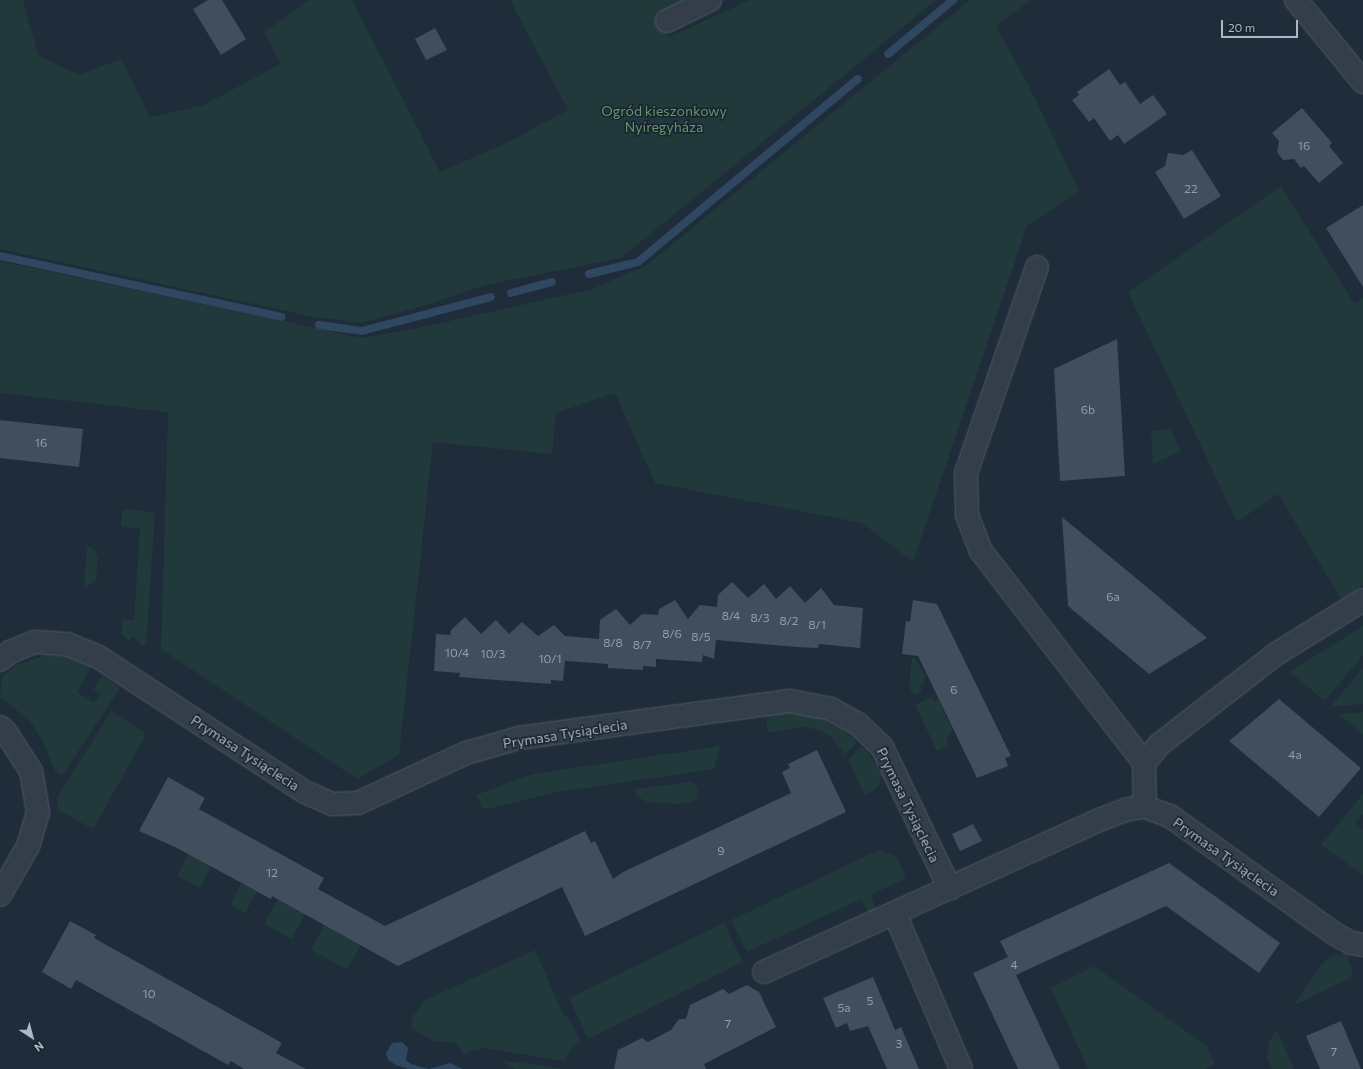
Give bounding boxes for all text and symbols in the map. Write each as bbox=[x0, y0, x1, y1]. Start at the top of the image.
scale bar bbox=[1223, 12, 1300, 38]
text: 20 m bbox=[1228, 20, 1255, 34]
park label: Ogród kieszonkowy Nyíregyháza bbox=[601, 103, 727, 136]
house number: 16 bbox=[1298, 139, 1310, 153]
house number: 22 bbox=[1184, 182, 1198, 196]
house number: 6b bbox=[1081, 403, 1095, 417]
house number: 16 bbox=[35, 436, 47, 450]
house number: 6a bbox=[1106, 590, 1120, 604]
house number: 8/4 bbox=[722, 609, 740, 623]
house number: 8/3 bbox=[750, 611, 770, 625]
house number: 8/2 bbox=[779, 614, 799, 628]
house number: 8/1 bbox=[808, 618, 826, 632]
house number: 8/6 bbox=[662, 627, 682, 641]
house number: 8/5 bbox=[691, 630, 711, 644]
house number: 8/8 bbox=[603, 636, 623, 650]
house number: 8/7 bbox=[633, 638, 651, 652]
house number: 10/4 bbox=[445, 646, 469, 660]
house number: 10/3 bbox=[481, 647, 505, 661]
house number: 10/1 bbox=[538, 652, 562, 666]
house number: 6 bbox=[950, 683, 958, 697]
street label: Prymasa Tysiąclecia bbox=[188, 712, 302, 794]
street label: Prymasa Tysiąclecia bbox=[502, 716, 628, 752]
street label: Prymasa Tysiąclecia bbox=[873, 745, 943, 865]
house number: 4a bbox=[1288, 748, 1302, 762]
street label: Prymasa Tysiąclecia bbox=[1170, 814, 1282, 900]
house number: 9 bbox=[717, 844, 725, 858]
house number: 12 bbox=[266, 866, 278, 880]
house number: 4 bbox=[1010, 958, 1018, 972]
house number: 10 bbox=[143, 987, 155, 1001]
house number: 5 bbox=[867, 994, 873, 1008]
house number: 5a bbox=[837, 1001, 851, 1015]
north arrow bbox=[12, 1017, 52, 1057]
house number: 7 bbox=[725, 1017, 731, 1031]
house number: 3 bbox=[896, 1037, 902, 1051]
text: N bbox=[32, 1039, 47, 1055]
house number: 7 bbox=[1331, 1045, 1337, 1059]

